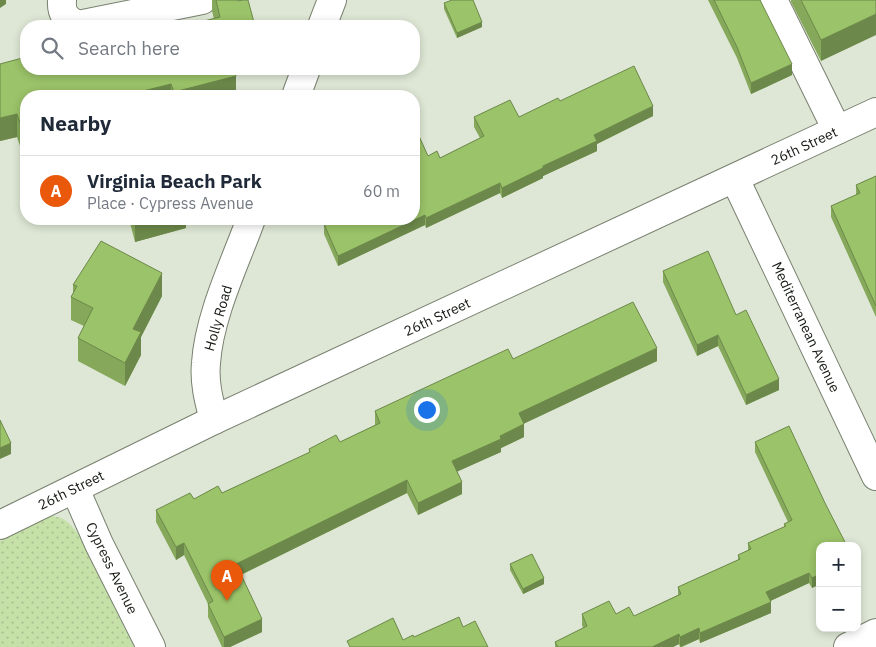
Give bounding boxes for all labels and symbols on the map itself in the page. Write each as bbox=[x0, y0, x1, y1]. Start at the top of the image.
street label: 26th Street bbox=[768, 123, 840, 169]
street label: Mediterranean Avenue bbox=[768, 259, 844, 395]
street label: Holly Road bbox=[200, 283, 236, 353]
street label: 26th Street bbox=[401, 294, 473, 340]
your location bbox=[414, 397, 440, 423]
street label: 26th Street bbox=[35, 466, 107, 514]
street label: Cypress Avenue bbox=[82, 519, 142, 617]
pin: A bbox=[211, 560, 243, 601]

